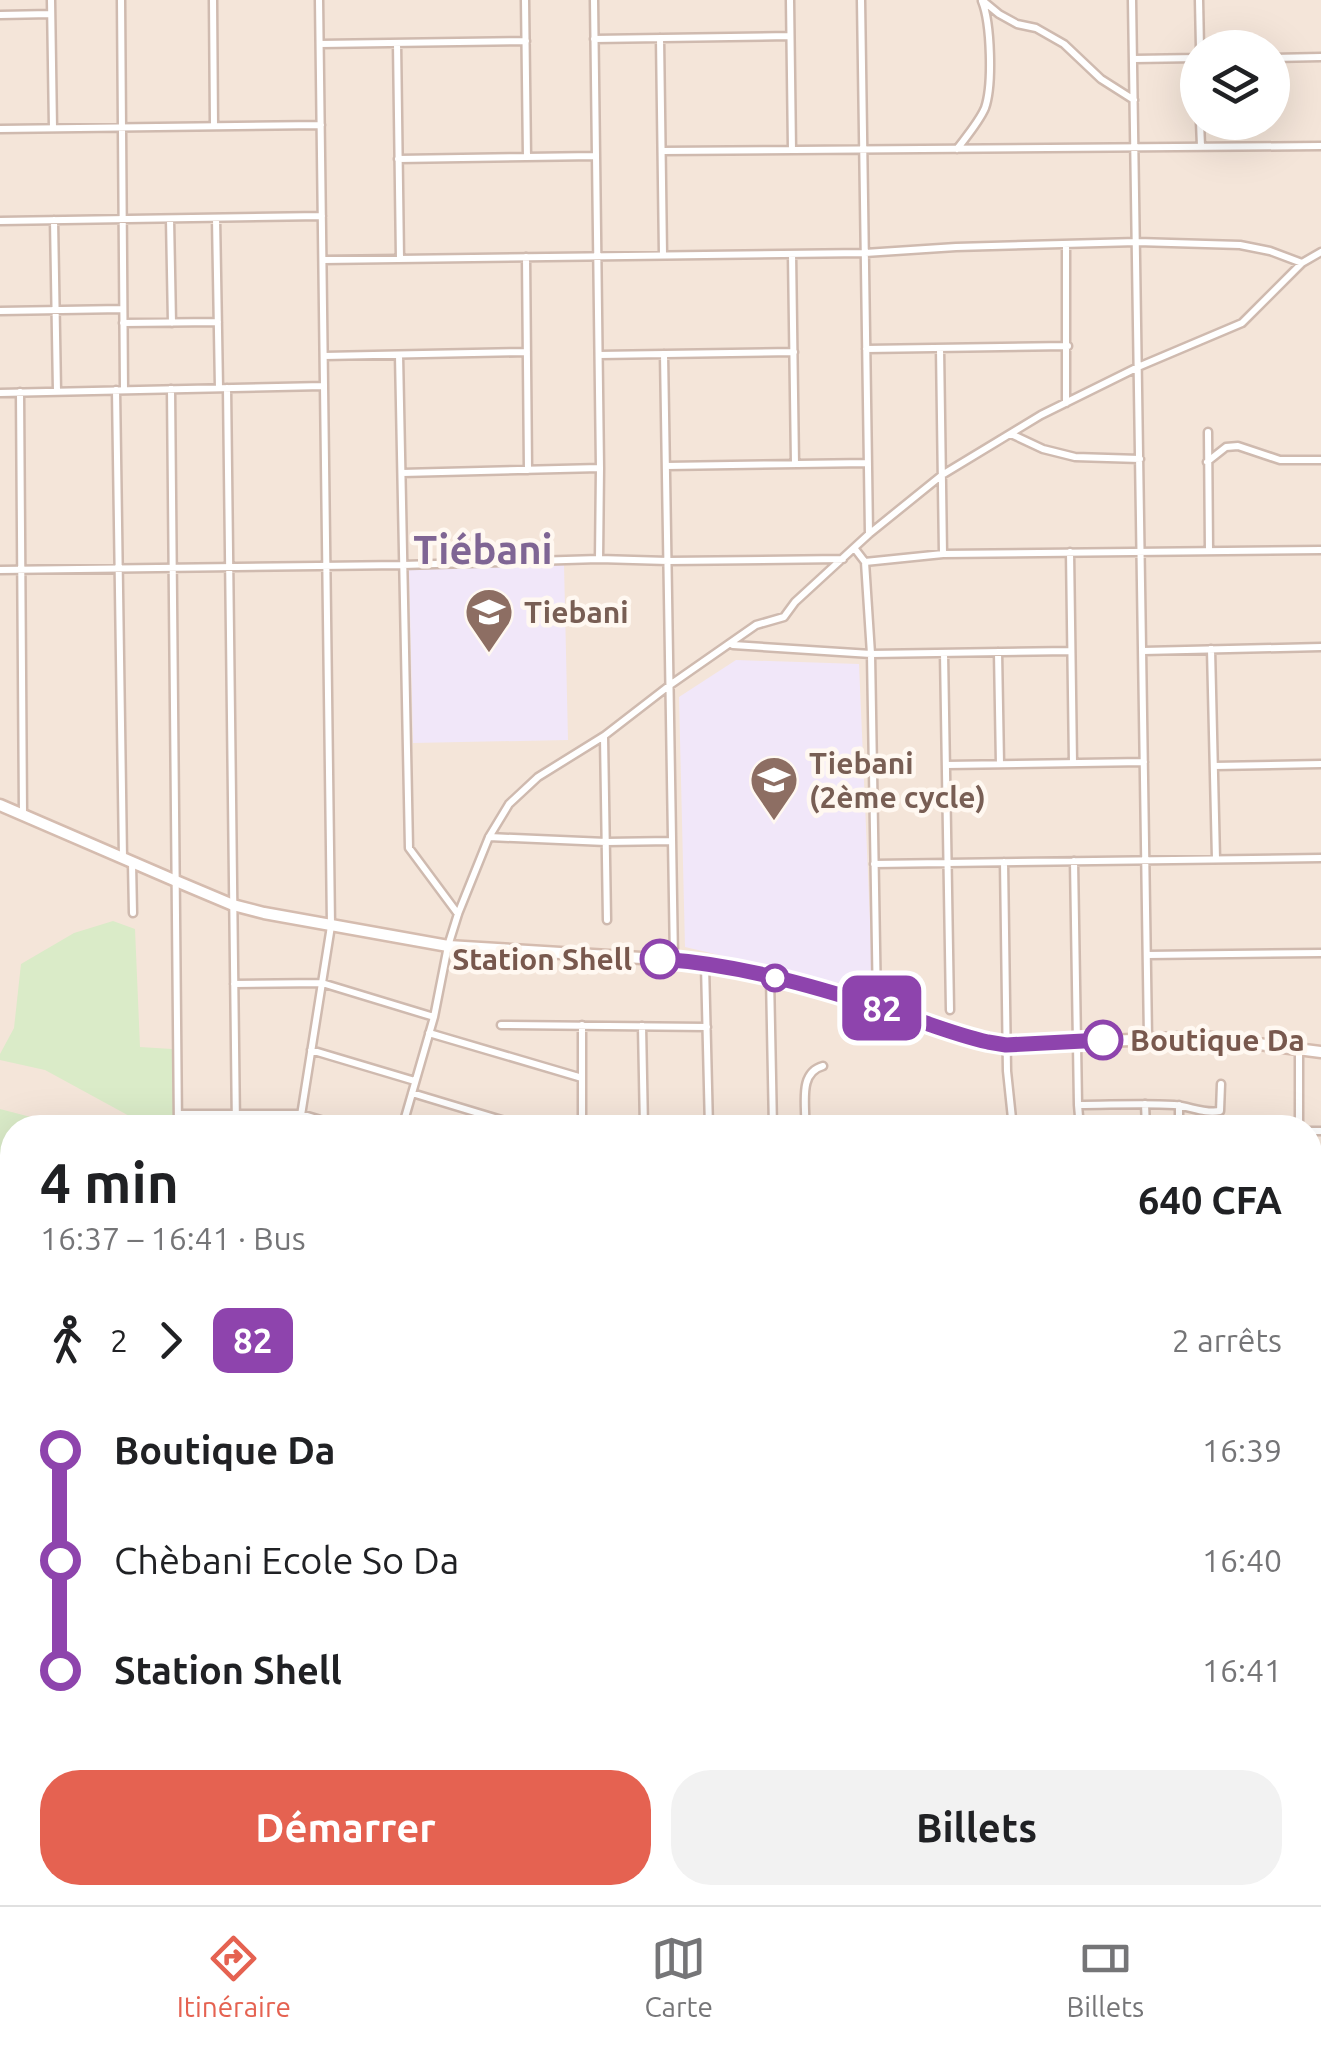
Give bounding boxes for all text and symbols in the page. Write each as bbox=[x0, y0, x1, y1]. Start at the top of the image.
map controls bbox=[1180, 30, 1290, 140]
button: layers bbox=[1180, 30, 1290, 140]
district label: Tiébani bbox=[413, 527, 553, 572]
school or university icon: Tiebani bbox=[463, 586, 515, 654]
place label: Tiebani bbox=[524, 595, 629, 629]
place label: Tiebani (2ème cycle) bbox=[809, 746, 986, 814]
school or university icon: Tiebani (2ème cycle) bbox=[748, 754, 800, 822]
marker: Station Shell bbox=[641, 940, 679, 978]
place label: Station Shell bbox=[452, 942, 632, 976]
unlabelled marker bbox=[762, 965, 788, 991]
line badge: 82 bbox=[837, 976, 927, 1040]
text: 82 bbox=[862, 988, 902, 1028]
marker: Boutique Da bbox=[1084, 1021, 1122, 1059]
place label: Boutique Da bbox=[1130, 1023, 1305, 1057]
text: 4 min bbox=[40, 1152, 179, 1213]
text: 640 CFA bbox=[1138, 1179, 1282, 1221]
text: 16:37 – 16:41 · Bus bbox=[40, 1220, 306, 1256]
icon: walk bbox=[40, 1313, 95, 1368]
icon: forward bbox=[143, 1313, 198, 1368]
text: 82 bbox=[233, 1320, 273, 1360]
text: 2 bbox=[110, 1322, 128, 1358]
text: 2 arrêts bbox=[1172, 1322, 1282, 1358]
text: Boutique Da bbox=[114, 1429, 335, 1471]
text: 16:39 bbox=[1202, 1432, 1282, 1468]
text: Chèbani Ecole So Da bbox=[114, 1539, 459, 1581]
text: 16:40 bbox=[1202, 1542, 1282, 1578]
text: Station Shell bbox=[114, 1649, 342, 1691]
text: 16:41 bbox=[1202, 1652, 1282, 1688]
button: Démarrer bbox=[40, 1770, 651, 1885]
button: Billets bbox=[671, 1770, 1282, 1885]
tab: Itinéraire bbox=[177, 1931, 291, 2022]
tab: Carte bbox=[644, 1931, 713, 2022]
tab: Billets bbox=[1066, 1931, 1144, 2022]

